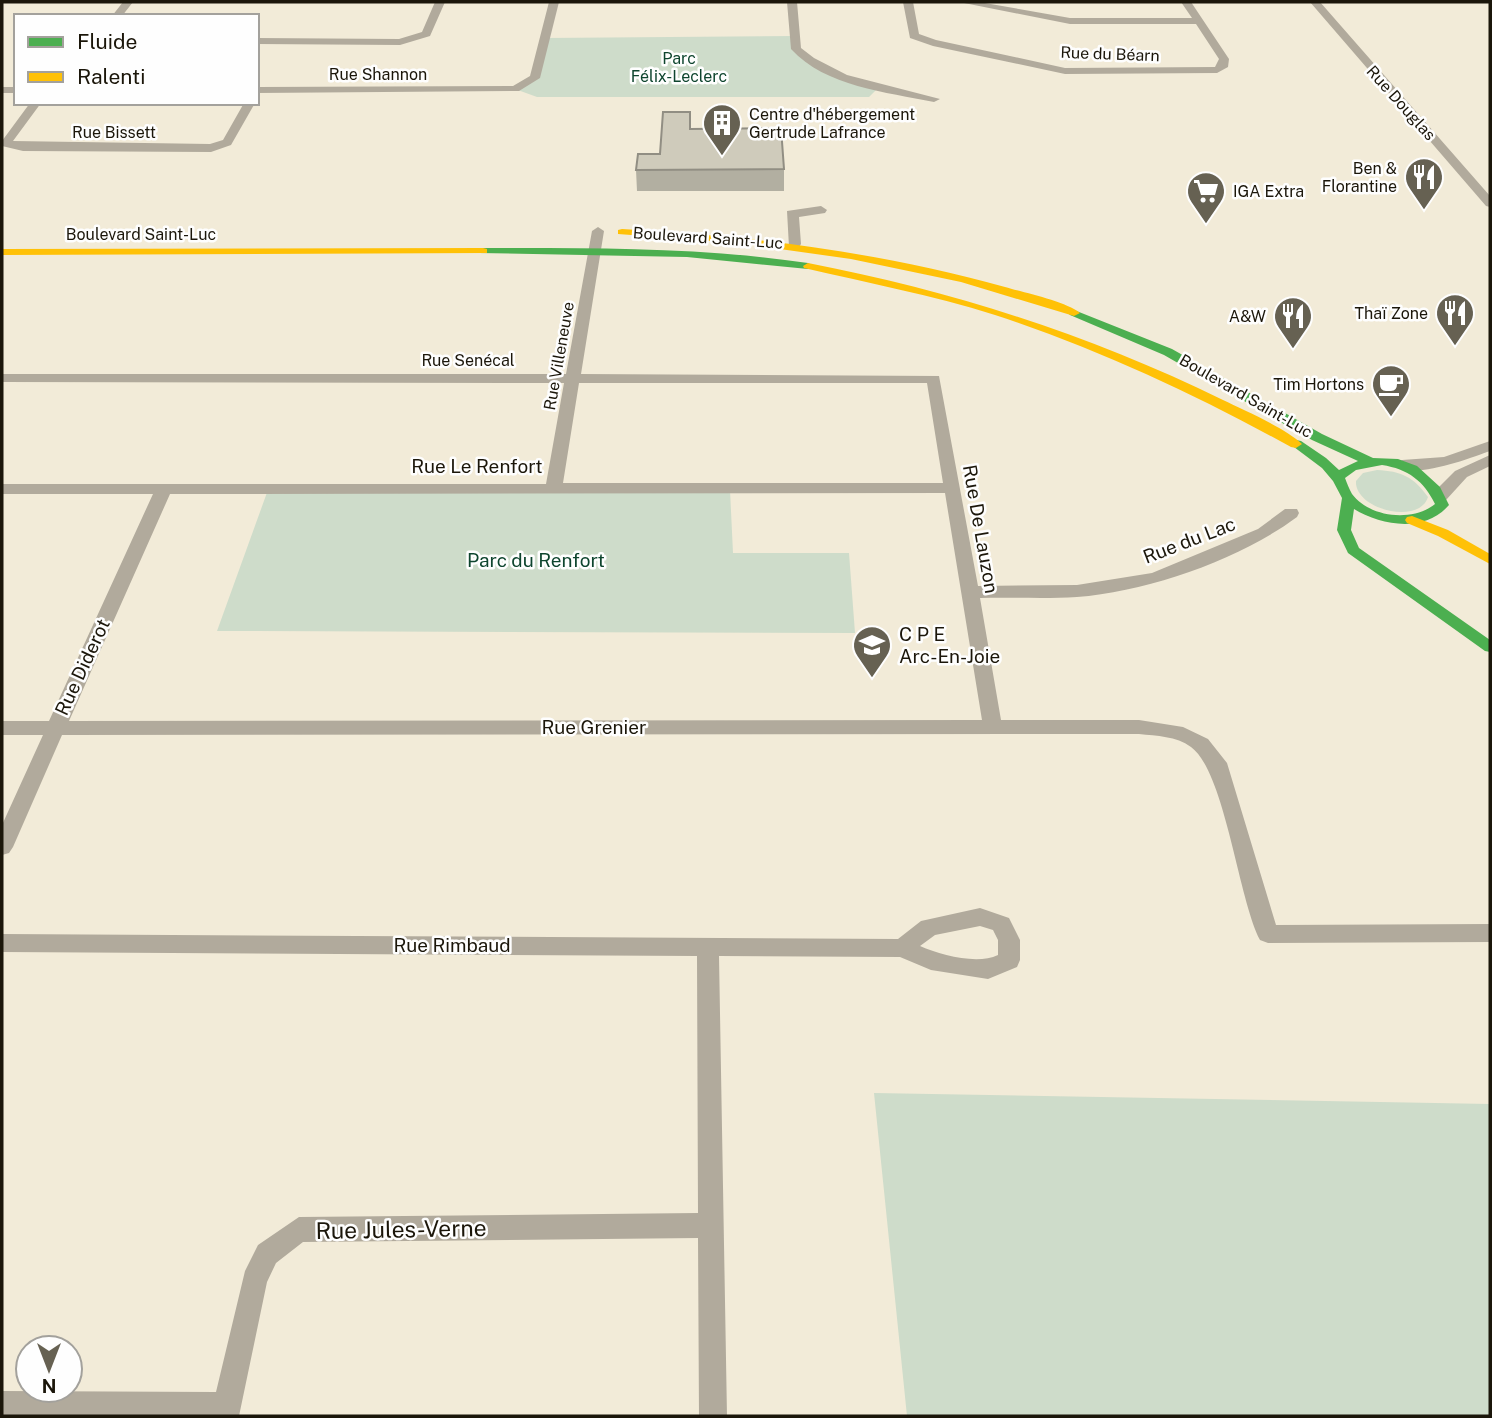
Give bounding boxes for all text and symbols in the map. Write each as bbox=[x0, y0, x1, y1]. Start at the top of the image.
legend bbox=[14, 14, 259, 105]
text: Fluide bbox=[77, 29, 137, 54]
street label: Rue du Béarn bbox=[1060, 43, 1160, 65]
park label: Parc Félix-Leclerc bbox=[631, 49, 727, 86]
street label: Rue Douglas bbox=[1363, 62, 1439, 144]
text: Ralenti bbox=[77, 64, 145, 89]
street label: Rue Shannon bbox=[329, 65, 427, 84]
building icon: Centre d'hébergement Gertrude Lafrance bbox=[701, 102, 743, 157]
place label: Centre d'hébergement Gertrude Lafrance bbox=[749, 105, 915, 142]
street label: Rue Bissett bbox=[72, 123, 156, 142]
restaurant icon: Ben & Florantine bbox=[1403, 156, 1445, 211]
place label: Ben & Florantine bbox=[1322, 159, 1397, 196]
supermarket icon: IGA Extra bbox=[1185, 170, 1227, 225]
place label: IGA Extra bbox=[1233, 182, 1304, 201]
street label: Boulevard Saint-Luc bbox=[632, 223, 784, 253]
street label: Boulevard Saint-Luc bbox=[66, 225, 216, 244]
restaurant icon: Thaï Zone bbox=[1434, 292, 1476, 347]
restaurant icon: A&W bbox=[1272, 295, 1314, 350]
street label: Rue Villeneuve bbox=[540, 300, 578, 412]
place label: Thaï Zone bbox=[1354, 304, 1428, 323]
place label: A&W bbox=[1229, 307, 1266, 326]
street label: Boulevard Saint-Luc bbox=[1176, 350, 1316, 442]
street label: Rue Senécal bbox=[421, 351, 515, 370]
cafe icon: Tim Hortons bbox=[1370, 363, 1412, 418]
place label: Tim Hortons bbox=[1273, 375, 1364, 394]
street label: Rue Le Renfort bbox=[411, 455, 543, 477]
street label: Rue De Lauzon bbox=[959, 463, 1003, 595]
street label: Rue du Lac bbox=[1140, 512, 1238, 568]
park label: Parc du Renfort bbox=[467, 549, 605, 571]
street label: Rue Diderot bbox=[50, 615, 114, 719]
place label: C P E Arc-En-Joie bbox=[899, 623, 1000, 667]
school or university icon: C P E Arc-En-Joie bbox=[851, 624, 893, 679]
street label: Rue Grenier bbox=[542, 716, 646, 738]
street label: Rue Rimbaud bbox=[393, 934, 511, 956]
street label: Rue Jules-Verne bbox=[315, 1214, 487, 1244]
north arrow bbox=[14, 1334, 84, 1404]
text: N bbox=[42, 1375, 56, 1397]

